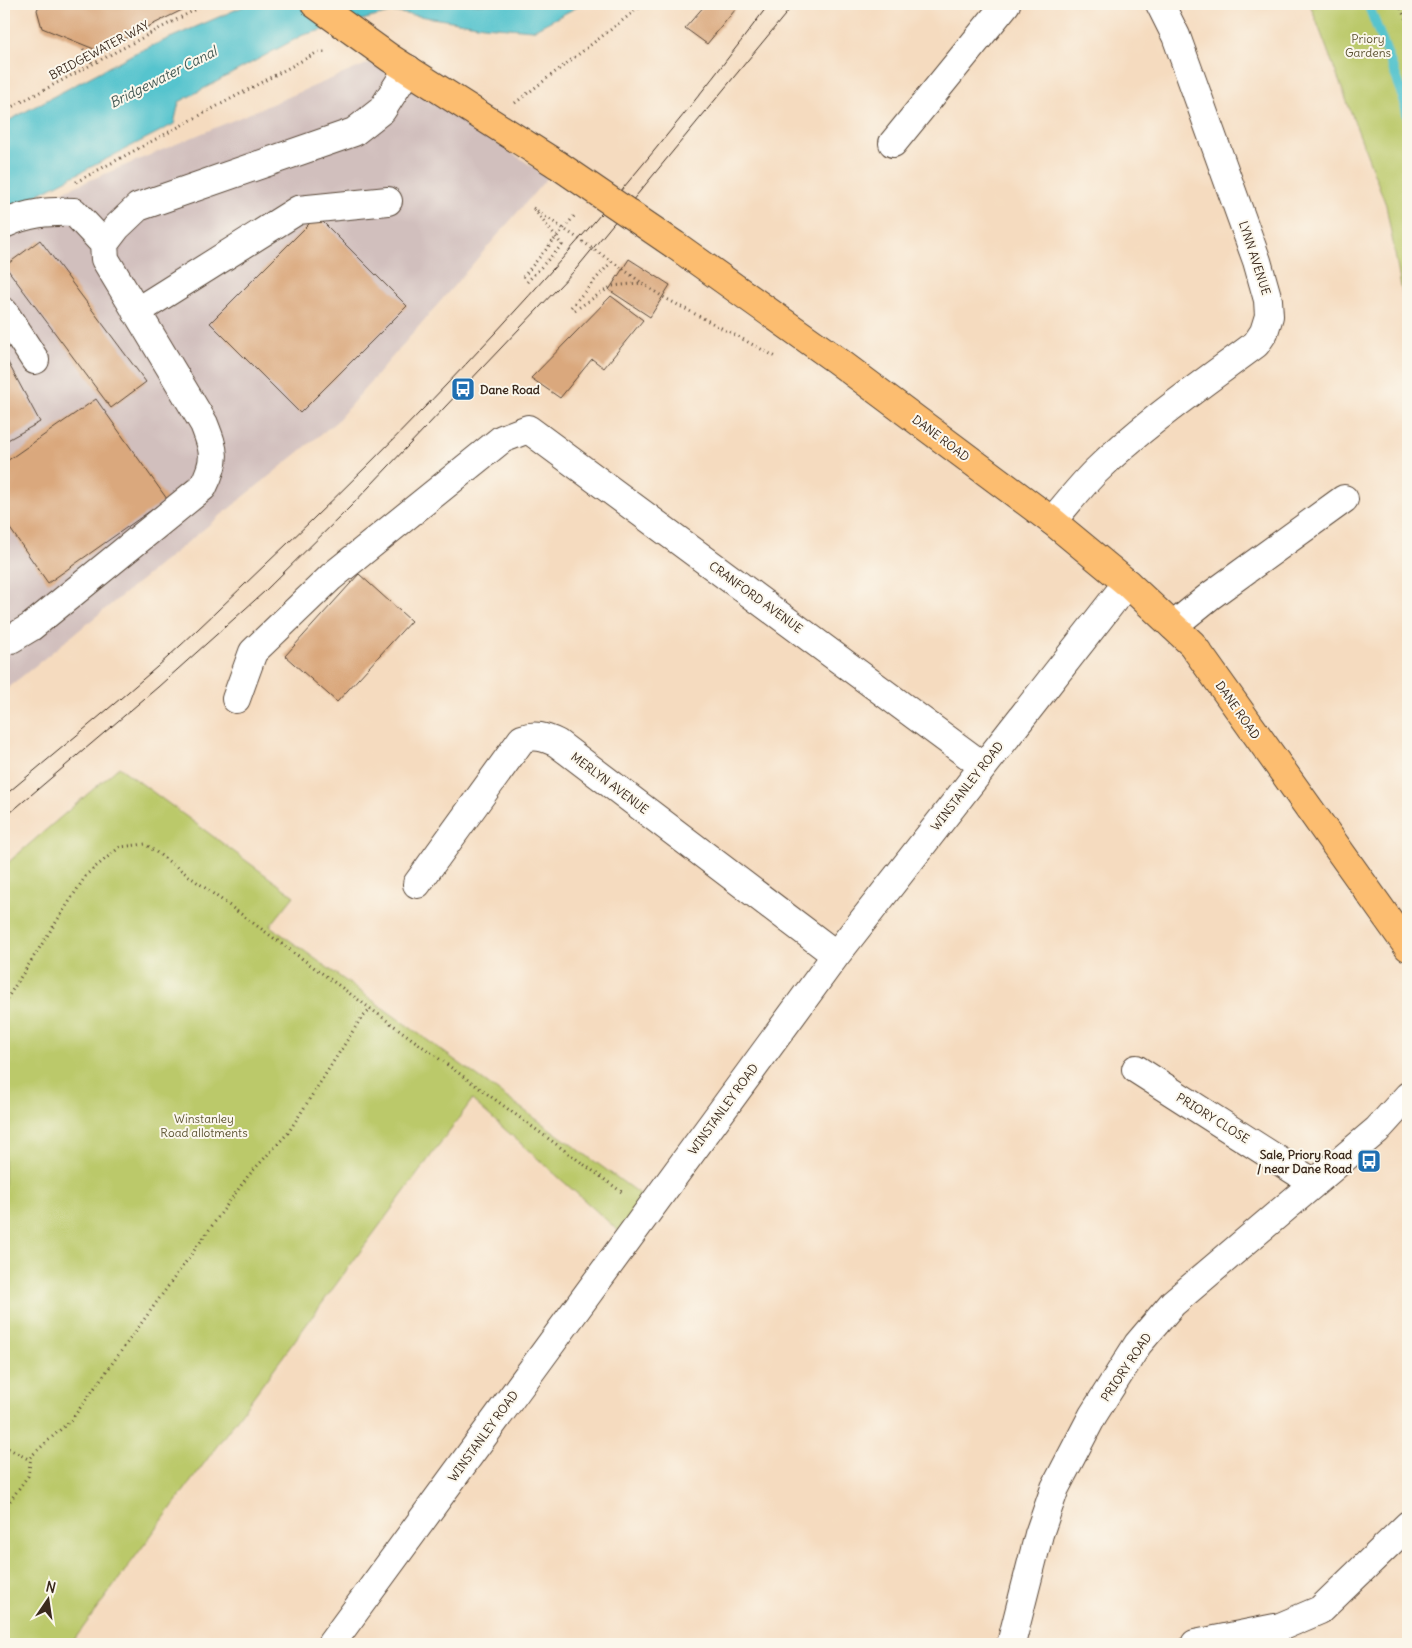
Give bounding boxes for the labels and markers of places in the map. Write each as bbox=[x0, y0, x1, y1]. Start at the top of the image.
bus stop icon: Dane Road bbox=[450, 376, 476, 402]
place label: Dane Road bbox=[480, 382, 540, 397]
place label: Sale, Priory Road / near Dane Road bbox=[1257, 1147, 1352, 1176]
bus stop icon: Sale, Priory Road / near Dane Road bbox=[1356, 1148, 1382, 1174]

